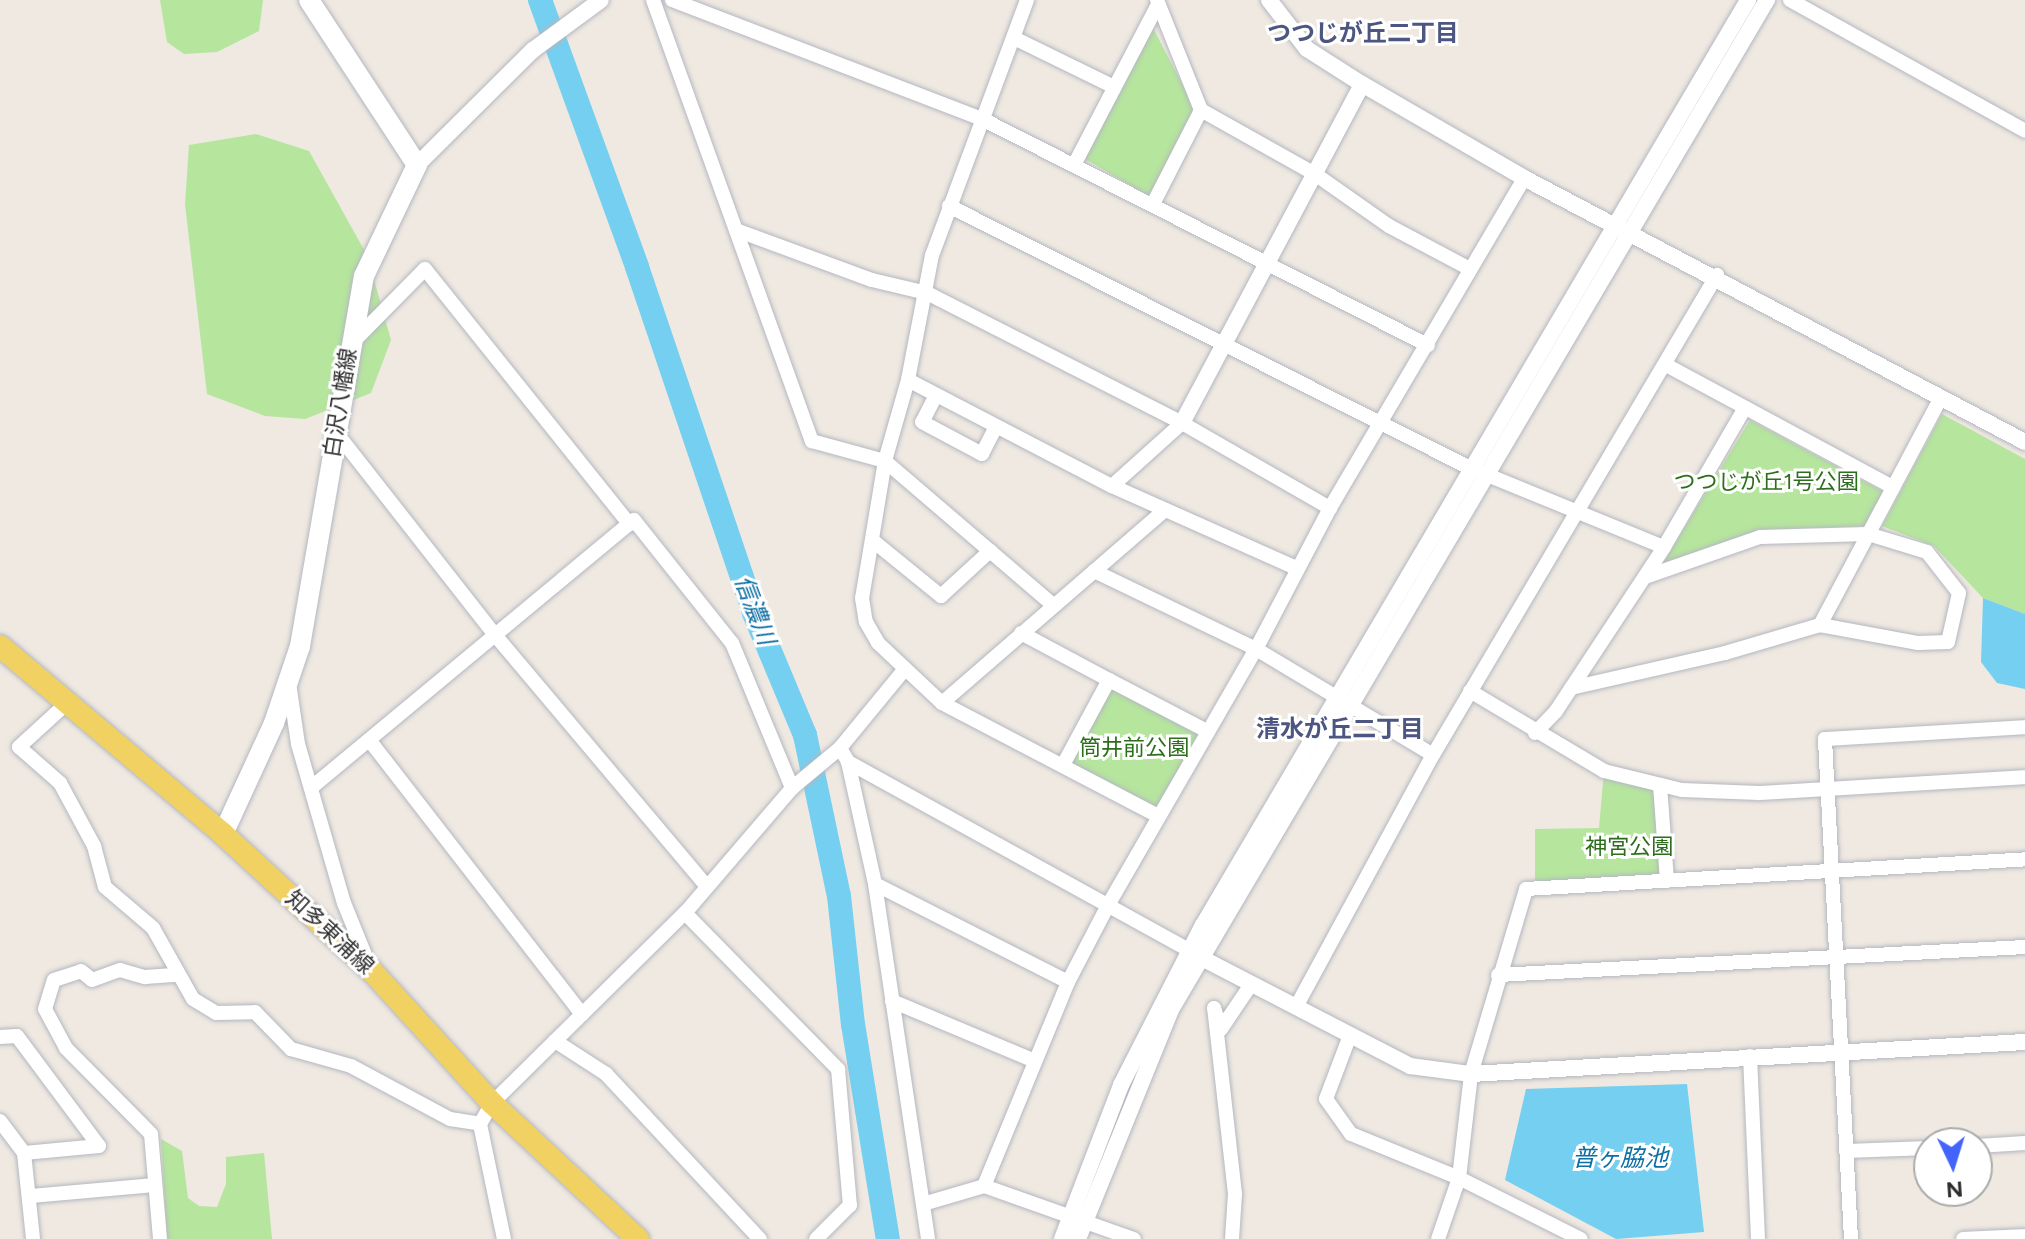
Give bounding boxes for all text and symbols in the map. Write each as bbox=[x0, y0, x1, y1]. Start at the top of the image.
district label: つつじが丘二丁目 bbox=[1267, 19, 1459, 47]
street label: 白沢八幡線 bbox=[318, 347, 362, 459]
park label: つつじが丘1号公園 bbox=[1673, 469, 1859, 495]
water label: 信濃川 bbox=[729, 571, 781, 649]
district label: 清水が丘二丁目 bbox=[1256, 715, 1424, 743]
park label: 筒井前公園 bbox=[1079, 735, 1189, 761]
park label: 神宮公園 bbox=[1585, 834, 1673, 860]
street label: 知多東浦線 bbox=[281, 885, 379, 979]
north arrow bbox=[1913, 1127, 1993, 1207]
water label: 普ヶ脇池 bbox=[1572, 1144, 1668, 1172]
text: N bbox=[1945, 1175, 1964, 1204]

